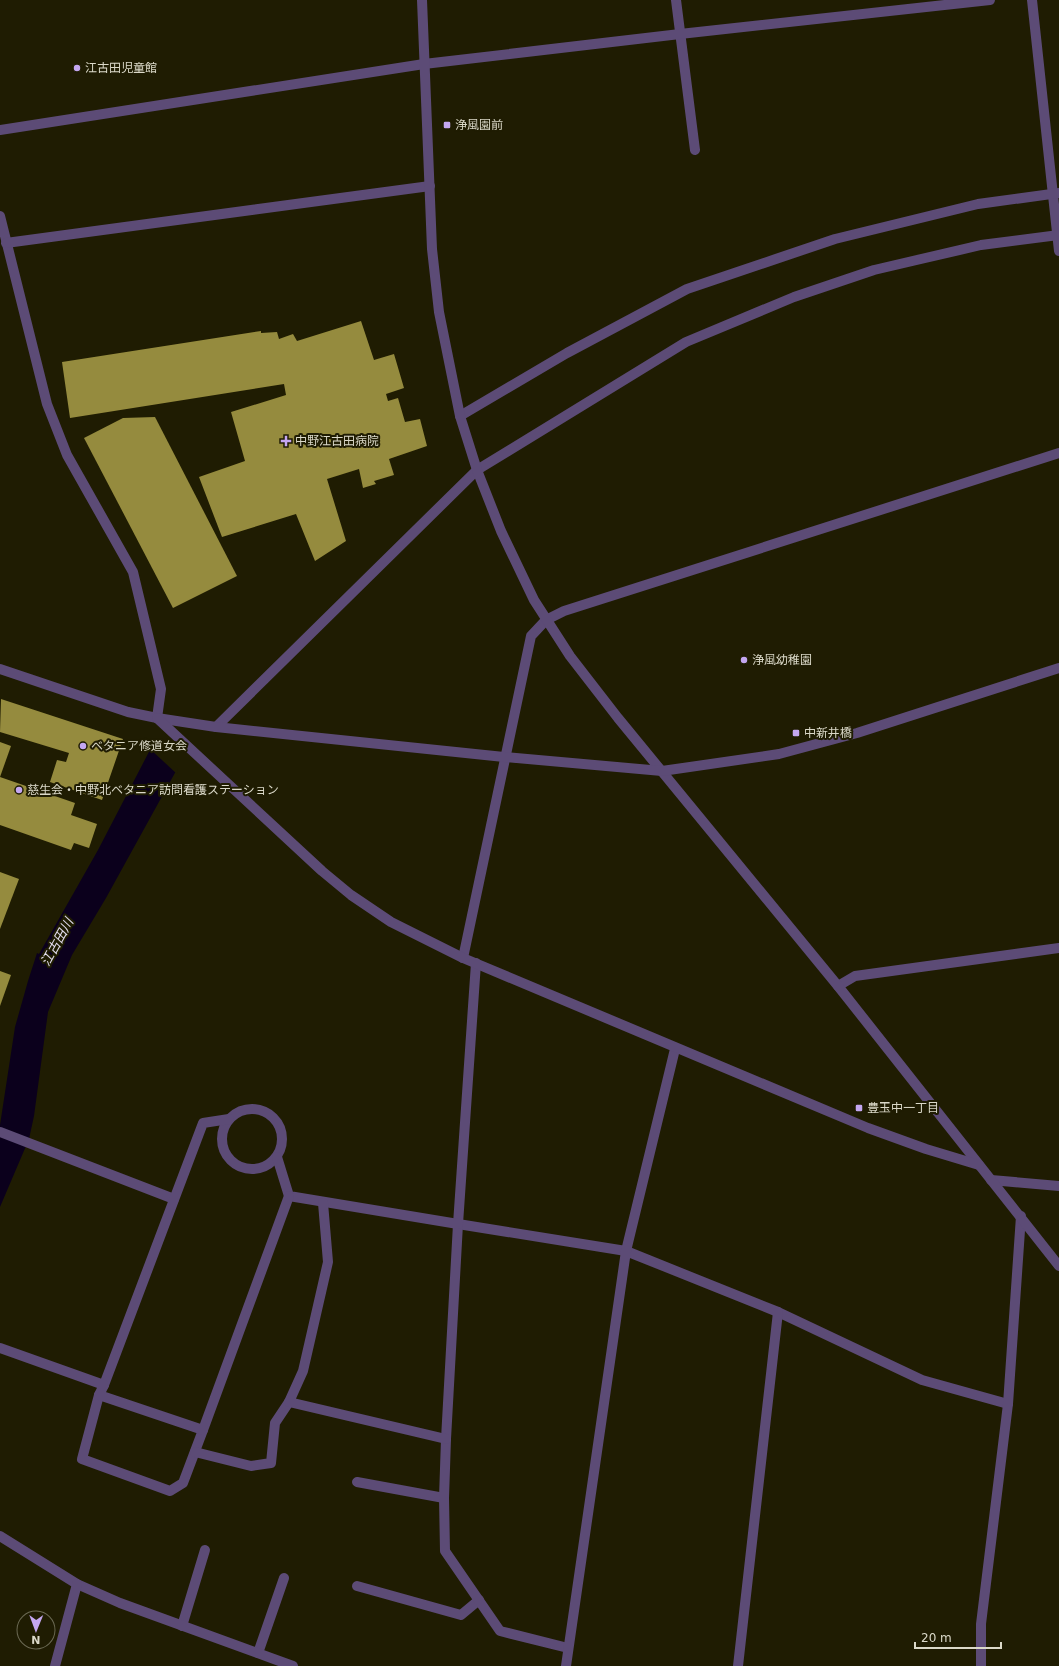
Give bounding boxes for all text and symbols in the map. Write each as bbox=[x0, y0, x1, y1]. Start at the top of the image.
place label: 江古田児童館 bbox=[85, 61, 157, 75]
marker: 江古田児童館 bbox=[72, 63, 82, 73]
place label: 浄風園前 bbox=[455, 118, 503, 132]
marker: 浄風園前 bbox=[442, 120, 452, 130]
place label: 中野江古田病院 bbox=[295, 434, 379, 448]
marker: 中野江古田病院 bbox=[280, 435, 292, 447]
place label: 浄風幼稚園 bbox=[752, 653, 812, 667]
marker: 浄風幼稚園 bbox=[739, 655, 749, 665]
place label: 中新井橋 bbox=[804, 726, 852, 740]
marker: 中新井橋 bbox=[791, 728, 801, 738]
place label: ベタニア修道女会 bbox=[91, 739, 187, 753]
marker: ベタニア修道女会 bbox=[78, 741, 88, 751]
place label: 慈生会・中野北ベタニア訪問看護ステーション bbox=[27, 783, 279, 797]
marker: 慈生会・中野北ベタニア訪問看護ステーション bbox=[14, 785, 24, 795]
water label: 江古田川 bbox=[38, 914, 77, 968]
place label: 豊玉中一丁目 bbox=[867, 1101, 939, 1115]
marker: 豊玉中一丁目 bbox=[854, 1103, 864, 1113]
north arrow bbox=[16, 1610, 56, 1650]
scale bar bbox=[915, 1624, 1001, 1650]
text: 20 m bbox=[921, 1631, 952, 1645]
text: N bbox=[31, 1633, 41, 1646]

